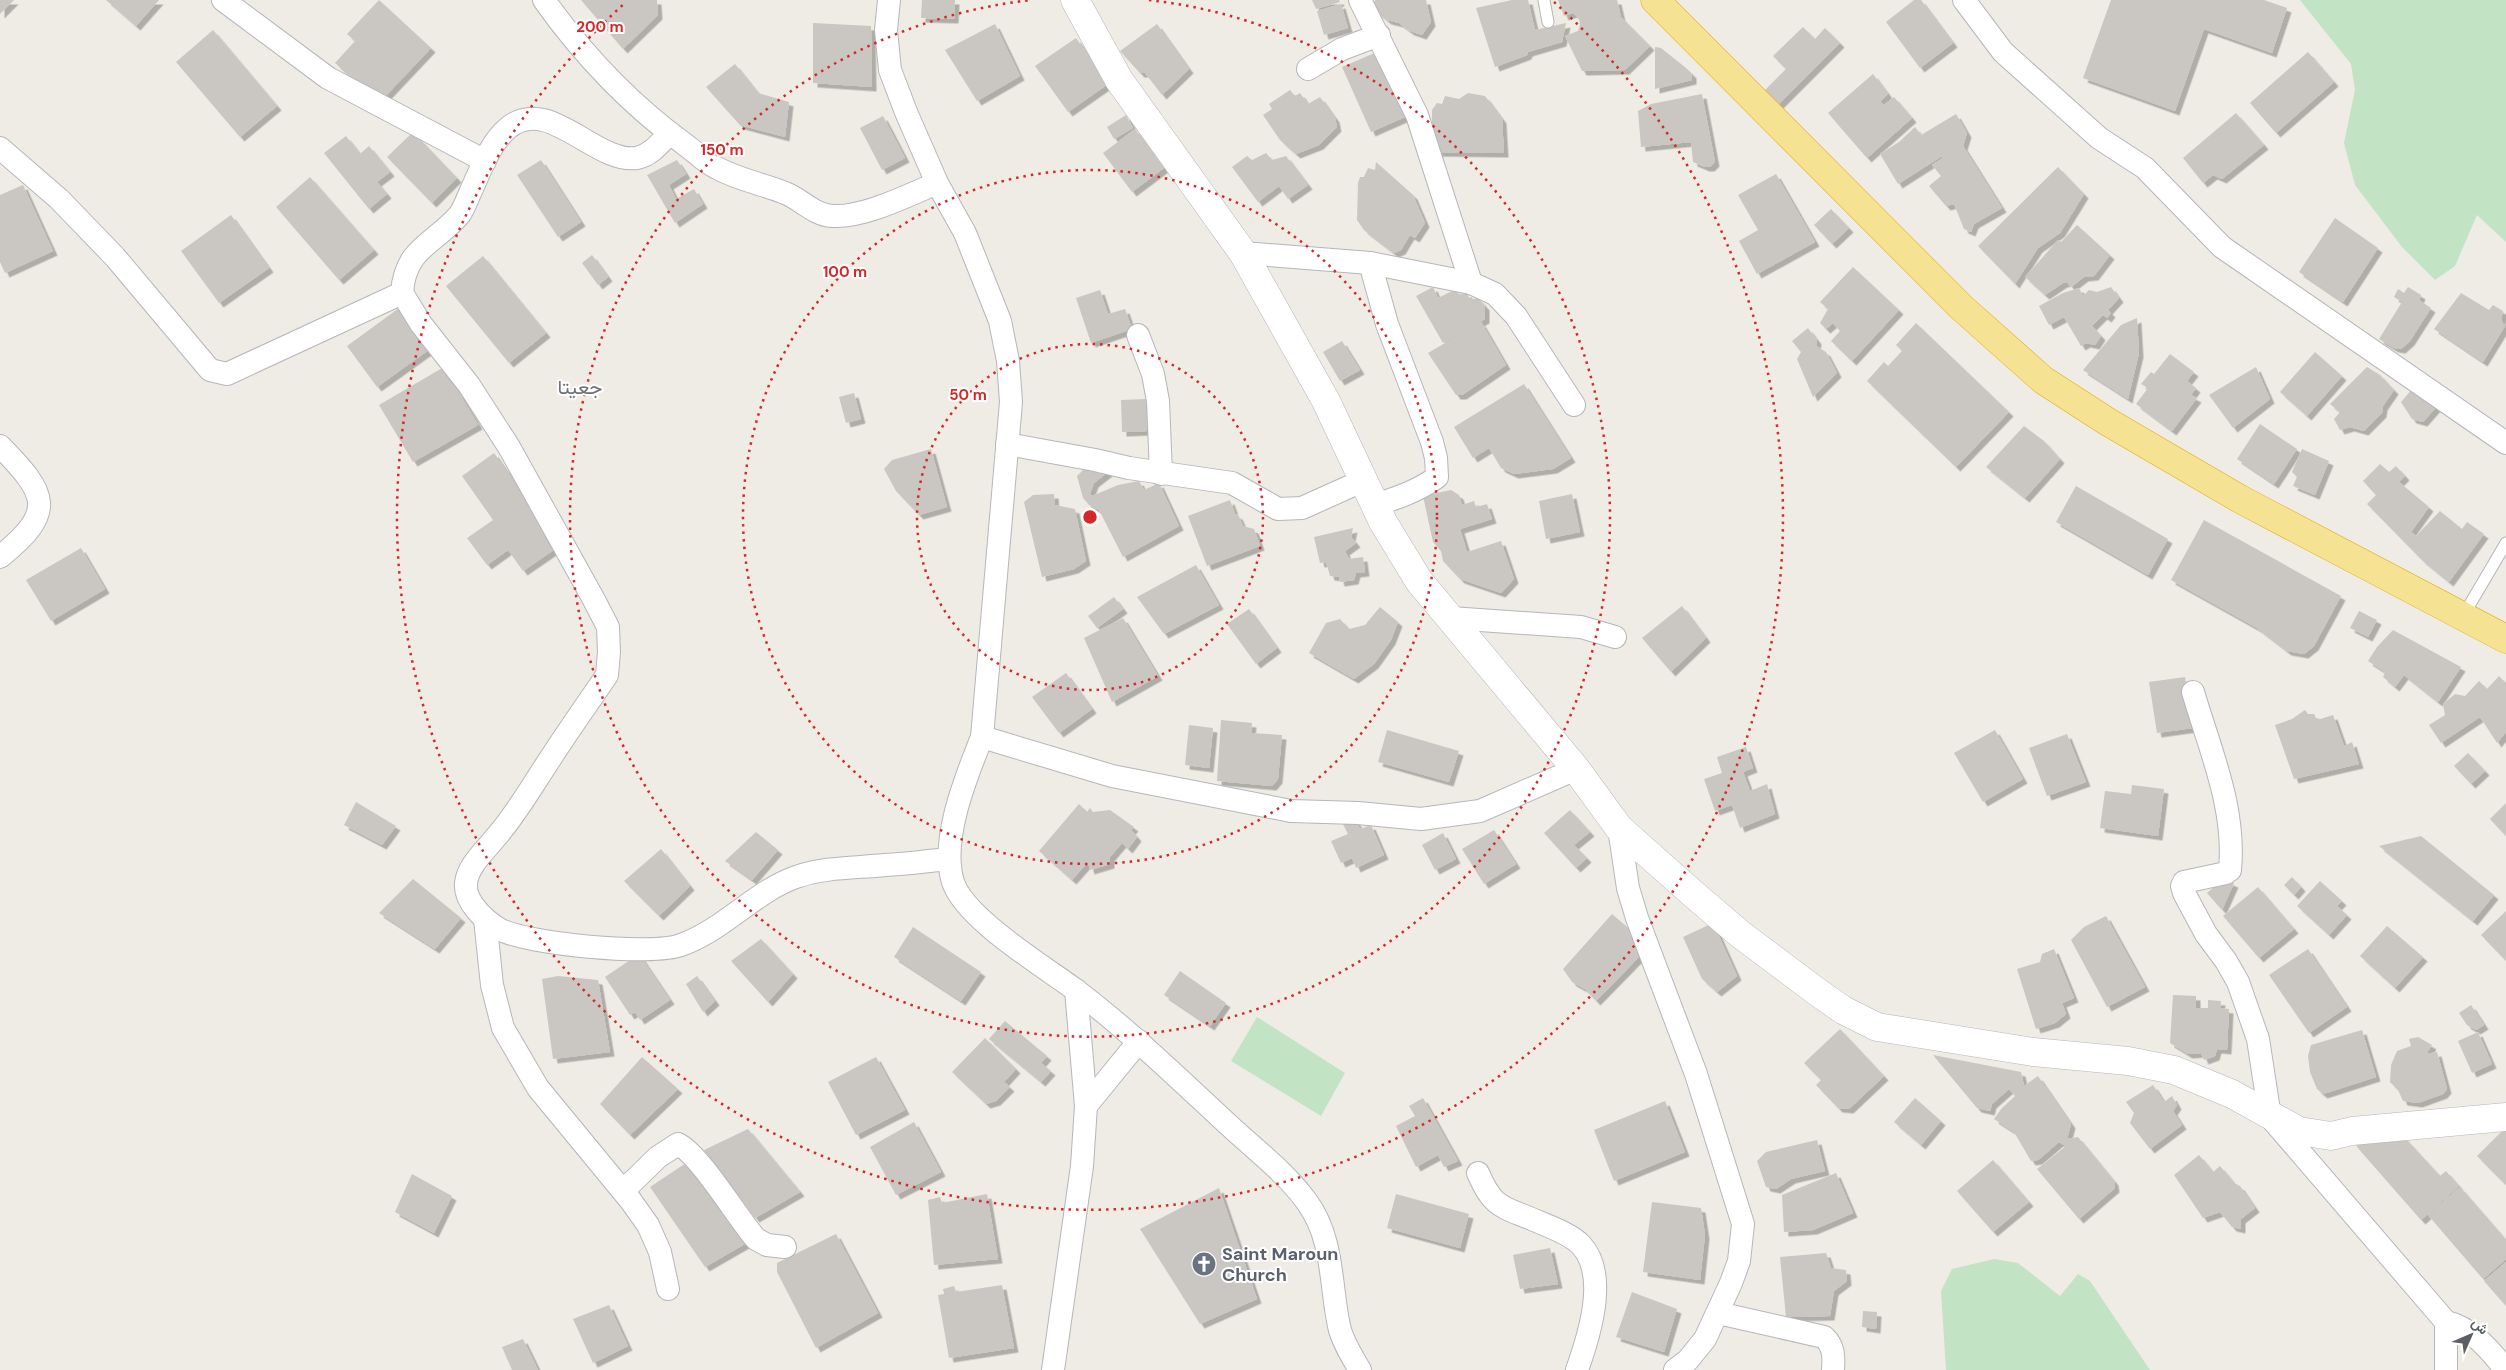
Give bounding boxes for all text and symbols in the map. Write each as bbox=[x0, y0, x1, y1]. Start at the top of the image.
text: 200 m bbox=[576, 17, 624, 37]
text: 150 m bbox=[701, 140, 744, 160]
text: 100 m bbox=[823, 262, 867, 282]
district label: جعيتا bbox=[558, 374, 603, 400]
text: 50 m bbox=[949, 385, 987, 405]
centre of rings bbox=[1081, 508, 1099, 526]
place label: Saint Maroun Church bbox=[1222, 1242, 1338, 1287]
church icon: Saint Maroun Church bbox=[1191, 1251, 1217, 1277]
north arrow bbox=[2446, 1310, 2496, 1360]
text: ش bbox=[2468, 1313, 2493, 1338]

